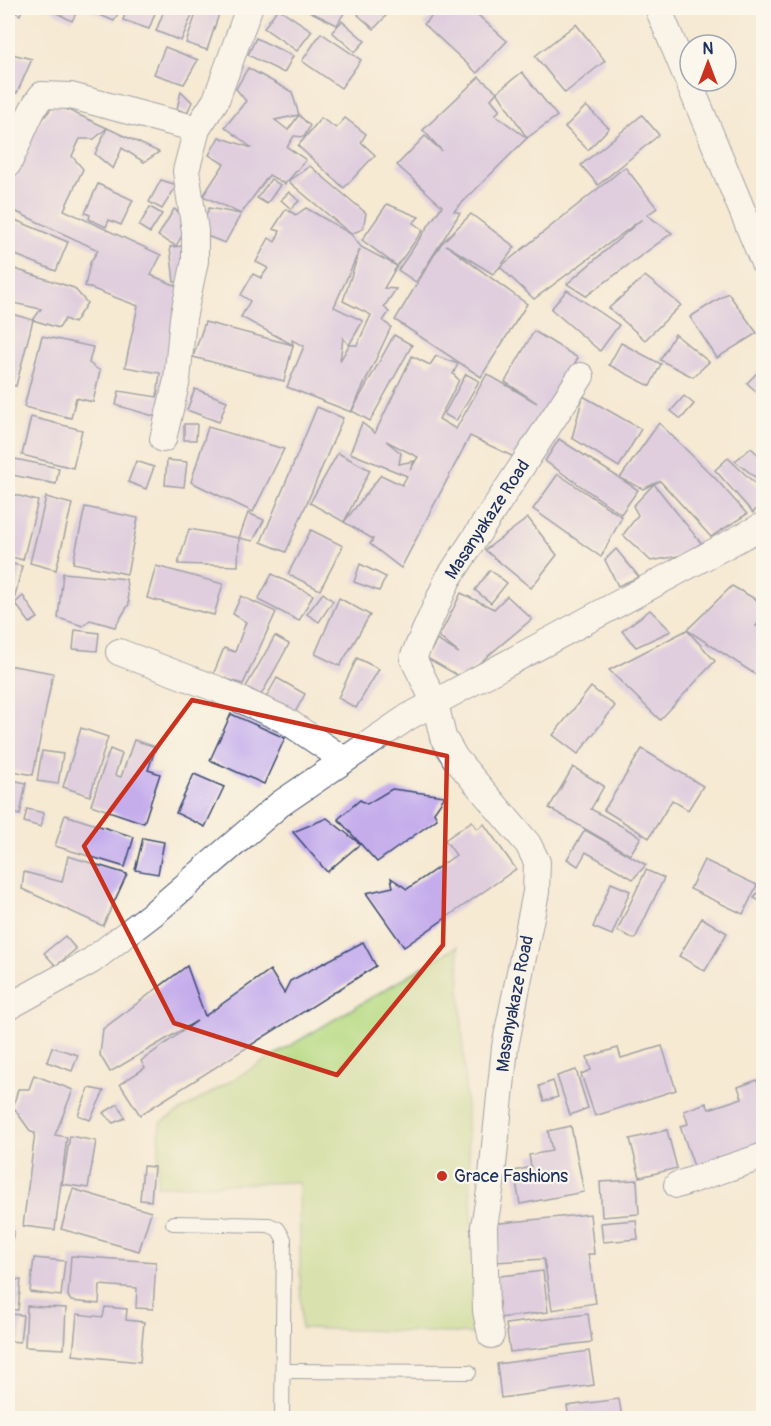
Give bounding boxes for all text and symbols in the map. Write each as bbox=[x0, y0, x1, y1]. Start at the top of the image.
north arrow bbox=[678, 33, 738, 93]
text: N bbox=[703, 39, 714, 59]
street label: Masanyakaze Road bbox=[440, 455, 535, 583]
street label: Masanyakaze Road bbox=[491, 934, 539, 1073]
place label: Grace Fashions bbox=[454, 1165, 568, 1188]
marker: Grace Fashions bbox=[435, 1169, 449, 1183]

